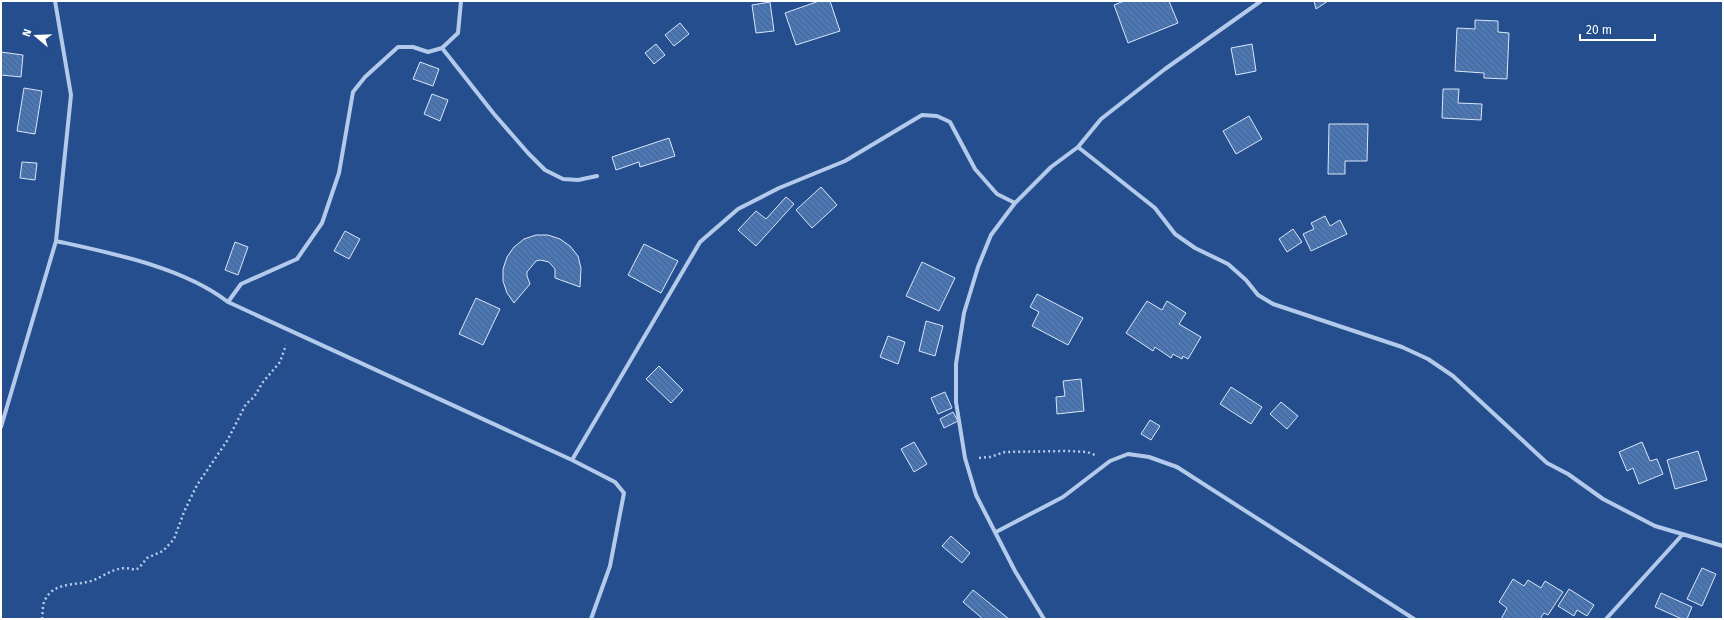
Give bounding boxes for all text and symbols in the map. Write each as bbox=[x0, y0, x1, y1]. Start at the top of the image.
north arrow bbox=[16, 16, 56, 56]
scale bar bbox=[1580, 16, 1655, 42]
text: 20 m bbox=[1586, 23, 1612, 37]
text: N bbox=[20, 27, 34, 38]

